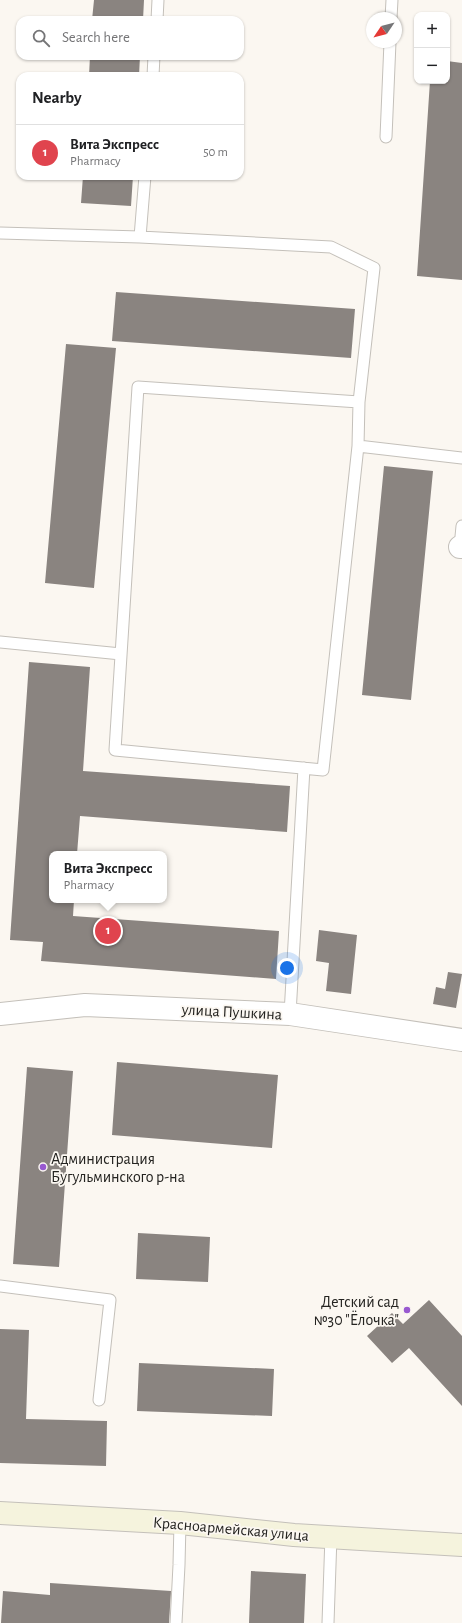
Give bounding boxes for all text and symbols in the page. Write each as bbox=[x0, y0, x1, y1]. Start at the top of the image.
north arrow bbox=[366, 12, 402, 48]
map controls bbox=[414, 12, 450, 84]
button: + bbox=[414, 12, 450, 48]
search box bbox=[16, 16, 244, 60]
icon: search bbox=[30, 27, 52, 49]
text: Search here bbox=[62, 30, 130, 45]
button: − bbox=[414, 48, 450, 84]
text: Nearby bbox=[32, 89, 82, 106]
text: Вита Экспресс bbox=[70, 137, 159, 152]
text: 1 bbox=[43, 146, 47, 159]
text: 50 m bbox=[203, 146, 228, 159]
text: Pharmacy bbox=[70, 155, 121, 168]
popup bbox=[49, 851, 167, 903]
text: Вита Экспресс bbox=[63, 861, 153, 876]
text: Pharmacy bbox=[63, 879, 114, 892]
pin: 1 bbox=[95, 916, 121, 946]
your location bbox=[277, 958, 297, 978]
street label: улица Пушкина bbox=[180, 1001, 282, 1024]
place label: Администрация Бугульминского р-на bbox=[51, 1151, 185, 1186]
marker: Администрация Бугульминского р-на bbox=[38, 1162, 48, 1172]
place label: Детский сад №30 "Ёлочка" bbox=[314, 1294, 399, 1328]
marker: Детский сад №30 "Ёлочка" bbox=[402, 1305, 412, 1315]
street label: Красноармейская улица bbox=[152, 1514, 310, 1545]

